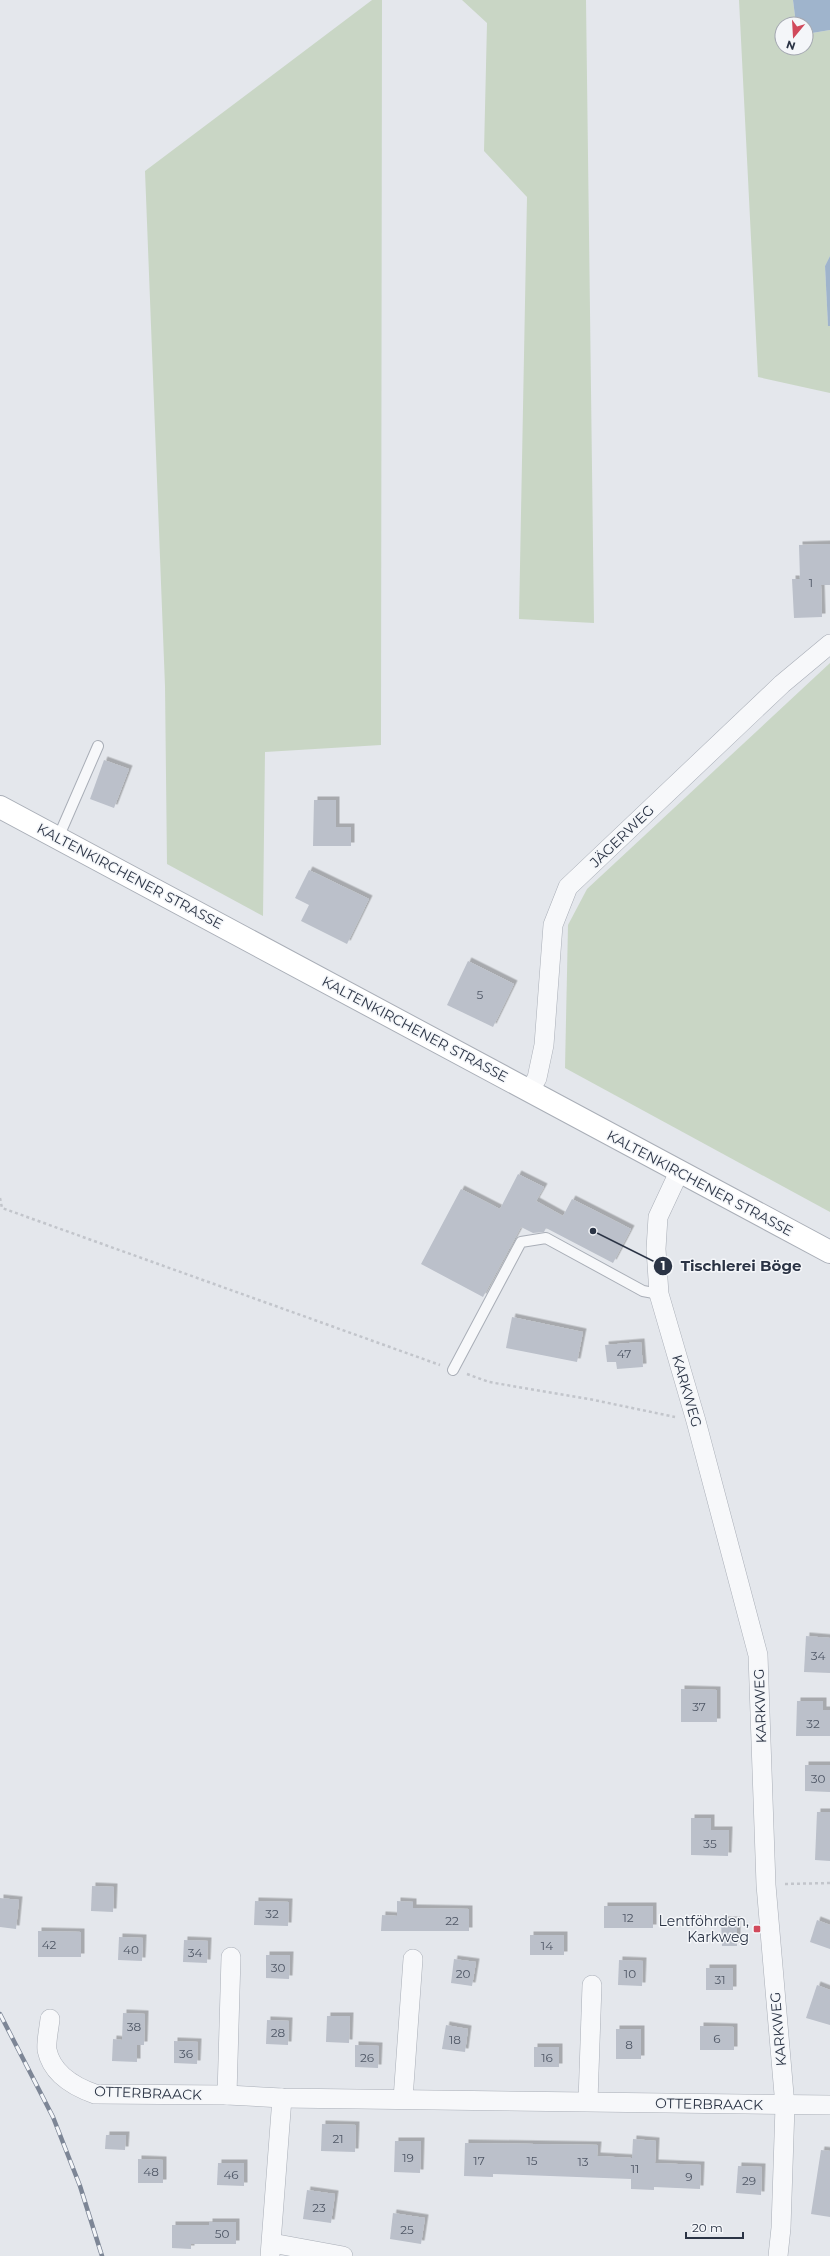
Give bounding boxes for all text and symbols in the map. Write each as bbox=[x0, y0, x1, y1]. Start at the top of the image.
north arrow bbox=[774, 16, 814, 56]
text: N bbox=[785, 37, 797, 54]
house number: 1 bbox=[809, 575, 813, 590]
street label: JÄGERWEG bbox=[585, 801, 658, 872]
street label: KALTENKIRCHENER STRASSE bbox=[34, 819, 226, 933]
street label: KALTENKIRCHENER STRASSE bbox=[319, 972, 511, 1086]
house number: 5 bbox=[477, 987, 484, 1002]
street label: KALTENKIRCHENER STRASSE bbox=[604, 1126, 796, 1240]
callout: Tischlerei Böge bbox=[653, 1252, 810, 1279]
text: Tischlerei Böge bbox=[681, 1256, 801, 1275]
text: 1 bbox=[661, 1258, 665, 1273]
house number: 47 bbox=[617, 1346, 631, 1361]
street label: KARKWEG bbox=[668, 1353, 706, 1429]
house number: 34 bbox=[811, 1648, 825, 1663]
street label: KARKWEG bbox=[750, 1668, 770, 1744]
house number: 37 bbox=[692, 1699, 706, 1714]
house number: 32 bbox=[806, 1716, 820, 1731]
house number: 30 bbox=[811, 1771, 825, 1786]
house number: 35 bbox=[703, 1836, 717, 1851]
house number: 32 bbox=[265, 1906, 279, 1921]
house number: 12 bbox=[622, 1910, 634, 1925]
place label: Lentföhrden, Karkweg bbox=[659, 1912, 749, 1946]
house number: 22 bbox=[445, 1913, 459, 1928]
marker: Lentföhrden, Karkweg bbox=[752, 1924, 762, 1934]
house number: 42 bbox=[42, 1937, 57, 1952]
house number: 14 bbox=[541, 1938, 553, 1953]
house number: 40 bbox=[123, 1942, 139, 1957]
house number: 34 bbox=[188, 1945, 202, 1960]
house number: 30 bbox=[271, 1960, 285, 1975]
house number: 20 bbox=[456, 1966, 470, 1981]
house number: 10 bbox=[624, 1966, 636, 1981]
house number: 31 bbox=[714, 1972, 726, 1987]
street label: KARKWEG bbox=[766, 1991, 790, 2067]
house number: 38 bbox=[127, 2019, 142, 2034]
house number: 28 bbox=[271, 2025, 286, 2040]
house number: 6 bbox=[713, 2031, 721, 2046]
house number: 18 bbox=[449, 2032, 461, 2047]
house number: 8 bbox=[625, 2037, 633, 2052]
house number: 36 bbox=[179, 2046, 193, 2061]
house number: 26 bbox=[360, 2050, 374, 2065]
house number: 16 bbox=[541, 2050, 553, 2065]
street label: OTTERBRAACK bbox=[94, 2082, 202, 2104]
street label: OTTERBRAACK bbox=[655, 2094, 763, 2114]
house number: 21 bbox=[332, 2131, 344, 2146]
house number: 19 bbox=[402, 2150, 414, 2165]
house number: 17 bbox=[473, 2153, 485, 2168]
house number: 15 bbox=[526, 2153, 538, 2168]
house number: 13 bbox=[577, 2154, 589, 2169]
house number: 11 bbox=[631, 2161, 639, 2176]
house number: 48 bbox=[143, 2164, 159, 2179]
house number: 46 bbox=[223, 2167, 239, 2182]
house number: 9 bbox=[685, 2169, 693, 2184]
house number: 29 bbox=[742, 2173, 756, 2188]
house number: 23 bbox=[312, 2200, 326, 2215]
scale bar bbox=[686, 2214, 743, 2240]
text: 20 m bbox=[692, 2220, 723, 2235]
house number: 25 bbox=[400, 2222, 414, 2237]
house number: 50 bbox=[215, 2226, 229, 2241]

